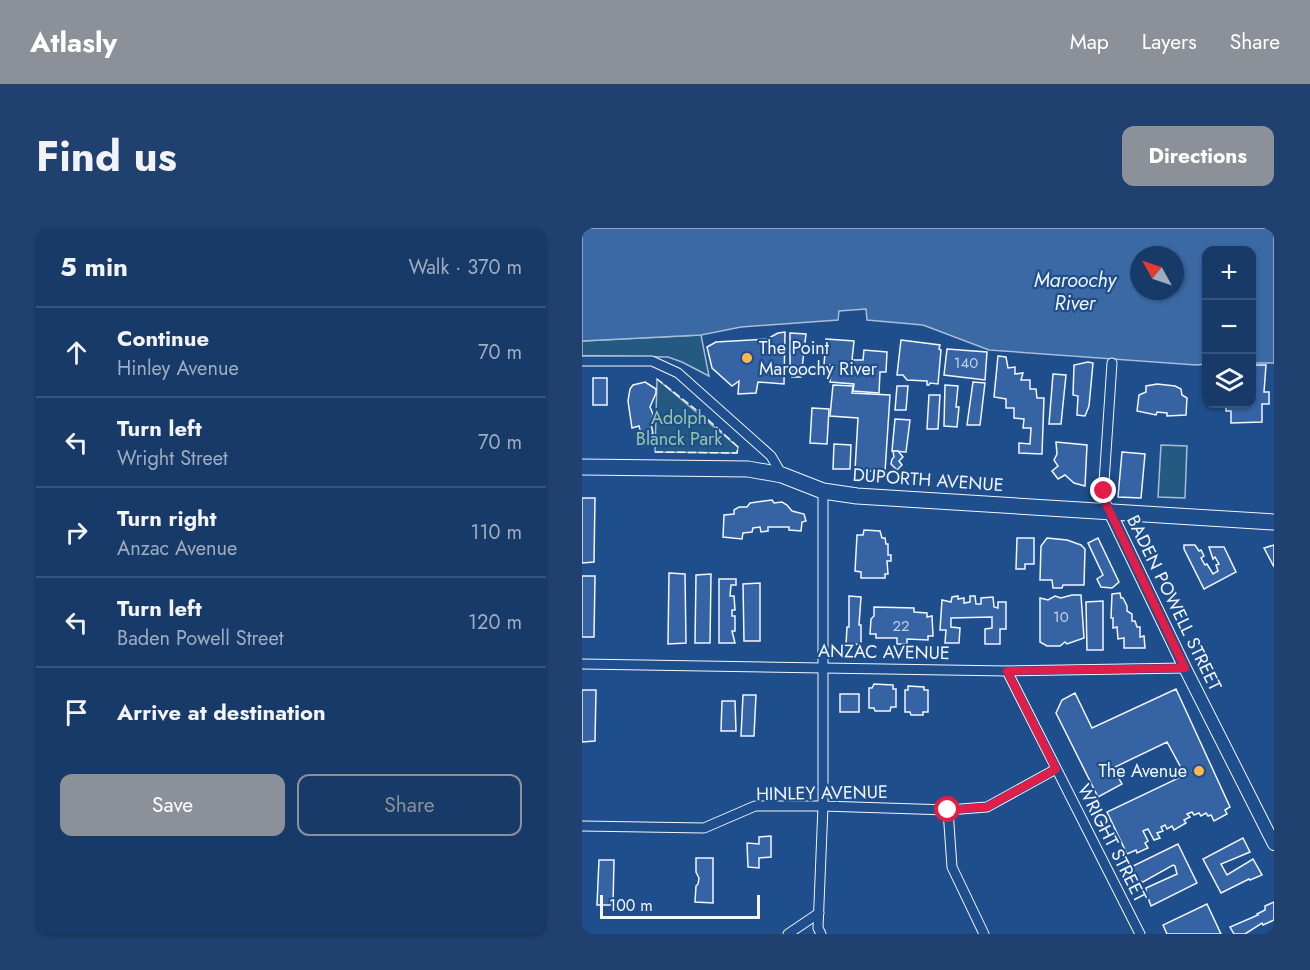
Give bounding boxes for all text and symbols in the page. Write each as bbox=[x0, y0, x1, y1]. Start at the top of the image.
text: Atlasly bbox=[30, 22, 117, 63]
text: Map bbox=[1070, 27, 1109, 57]
text: Layers bbox=[1142, 27, 1197, 57]
text: Share bbox=[1230, 27, 1280, 57]
text: Find us bbox=[36, 126, 177, 187]
button: Directions bbox=[1122, 126, 1274, 186]
north arrow bbox=[1130, 246, 1184, 300]
map controls bbox=[1202, 246, 1256, 408]
button: + bbox=[1202, 246, 1256, 300]
text: 5 min bbox=[60, 248, 128, 286]
text: Walk · 370 m bbox=[408, 253, 522, 282]
water label: Maroochy River bbox=[1034, 266, 1118, 318]
button: − bbox=[1202, 300, 1256, 354]
text: Continue bbox=[117, 322, 209, 354]
place label: The Point Maroochy River bbox=[759, 335, 878, 382]
icon: ahead bbox=[60, 336, 93, 369]
text: 70 m bbox=[478, 338, 522, 367]
marker: The Point Maroochy River bbox=[740, 351, 754, 365]
house number: 140 bbox=[954, 352, 978, 374]
text: Hinley Avenue bbox=[117, 354, 239, 383]
button: layers bbox=[1202, 354, 1256, 408]
park label: Adolph Blanck Park bbox=[636, 405, 722, 452]
text: Turn left bbox=[117, 412, 202, 444]
icon: left bbox=[60, 426, 93, 459]
text: 70 m bbox=[478, 428, 522, 457]
text: Wright Street bbox=[117, 444, 228, 473]
street label: DUPORTH AVENUE bbox=[852, 462, 1004, 498]
route end bbox=[1090, 477, 1116, 503]
text: Turn right bbox=[117, 502, 217, 534]
street label: BADEN POWELL STREET bbox=[1120, 511, 1228, 696]
icon: right bbox=[60, 516, 93, 549]
text: 110 m bbox=[470, 518, 522, 547]
text: Anzac Avenue bbox=[117, 534, 237, 563]
text: Turn left bbox=[117, 592, 202, 624]
icon: left bbox=[60, 606, 93, 639]
house number: 10 bbox=[1053, 606, 1069, 628]
text: 120 m bbox=[468, 608, 522, 637]
house number: 22 bbox=[892, 615, 910, 637]
text: Baden Powell Street bbox=[117, 624, 283, 653]
street label: ANZAC AVENUE bbox=[818, 638, 950, 666]
icon: arrive bbox=[60, 696, 93, 729]
text: Arrive at destination bbox=[117, 696, 326, 728]
place label: The Avenue bbox=[1098, 758, 1187, 784]
marker: The Avenue bbox=[1192, 764, 1206, 778]
button: Save bbox=[60, 774, 285, 836]
button: Share bbox=[297, 774, 522, 836]
street label: HINLEY AVENUE bbox=[756, 779, 888, 807]
street label: WRIGHT STREET bbox=[1071, 779, 1153, 907]
route start bbox=[934, 796, 960, 822]
scale bar bbox=[600, 892, 760, 920]
text: 100 m bbox=[609, 894, 653, 917]

